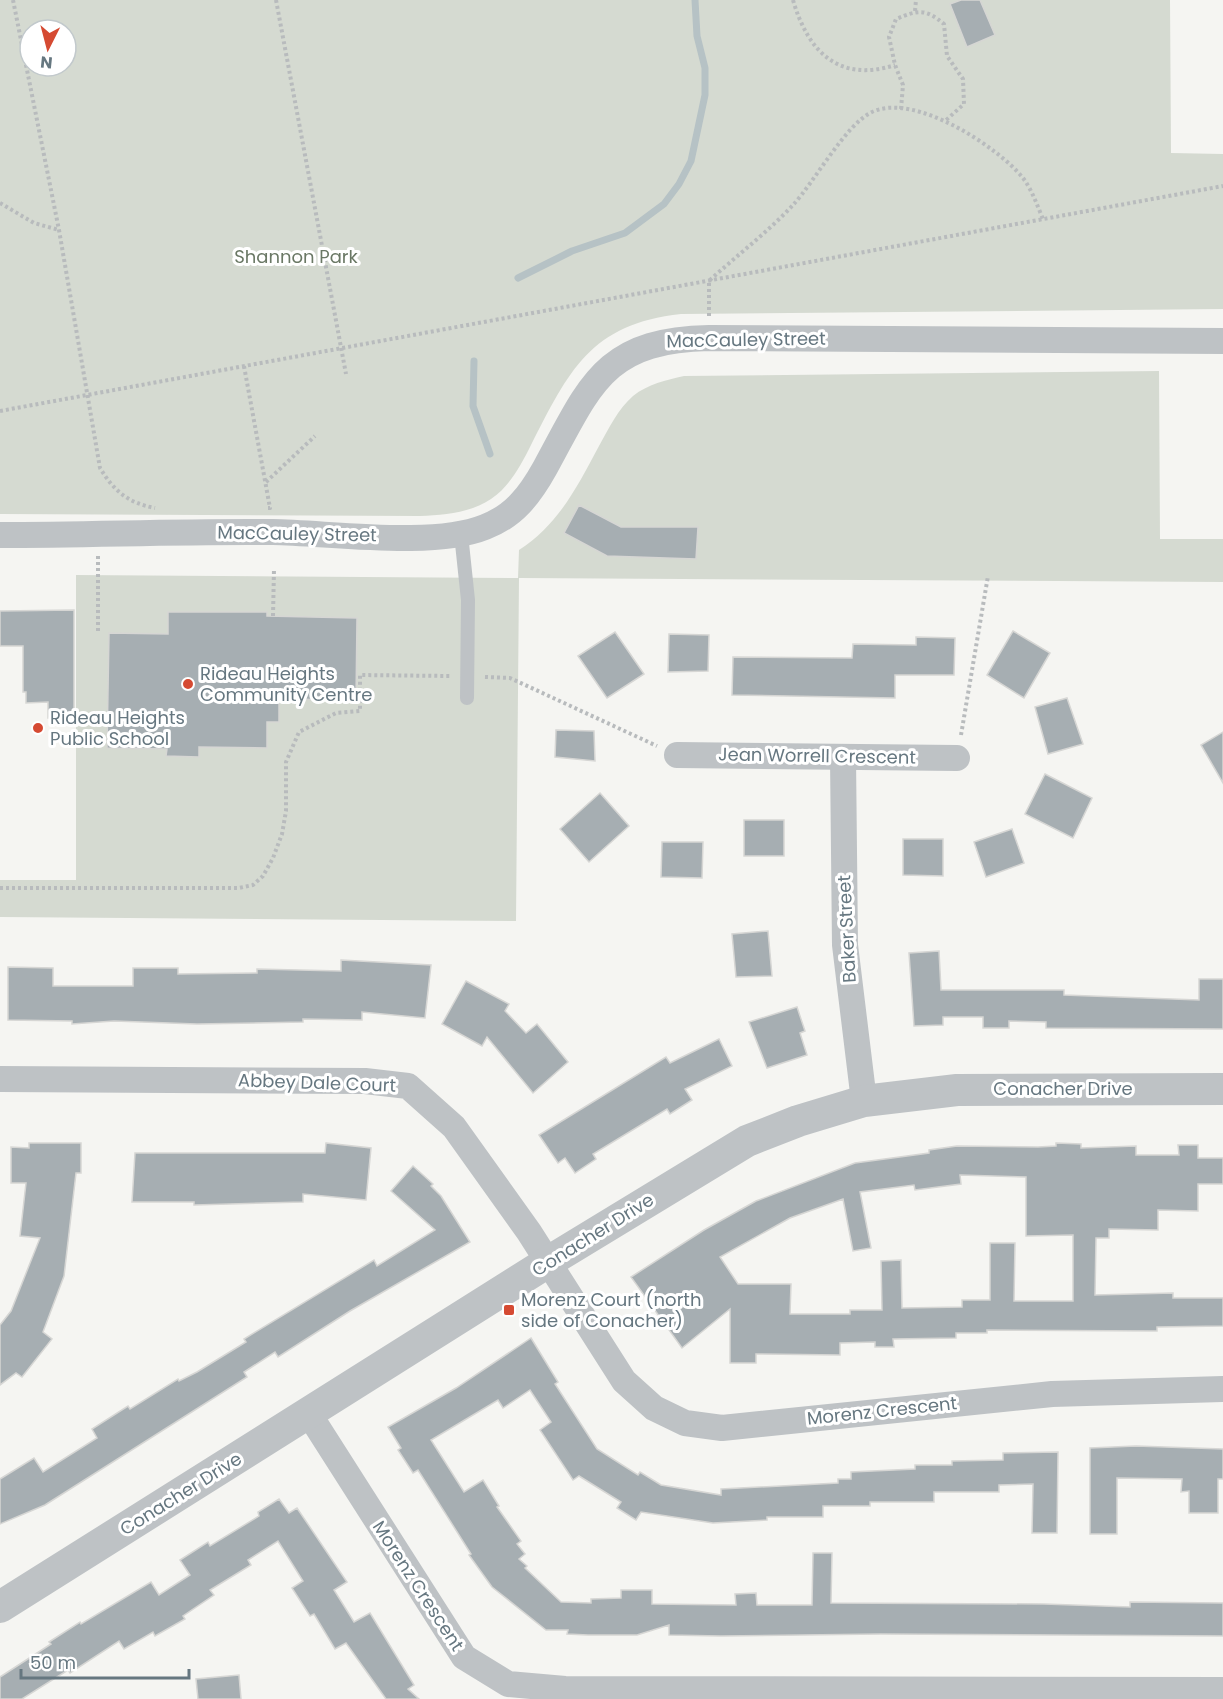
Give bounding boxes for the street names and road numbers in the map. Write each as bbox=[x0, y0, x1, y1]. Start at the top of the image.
street label: MacCauley Street bbox=[666, 326, 826, 353]
street label: MacCauley Street bbox=[217, 520, 377, 547]
street label: Jean Worrell Crescent bbox=[718, 741, 916, 770]
street label: Baker Street bbox=[831, 875, 862, 984]
street label: Abbey Dale Court bbox=[238, 1067, 396, 1098]
street label: Conacher Drive bbox=[993, 1076, 1133, 1101]
street label: Conacher Drive bbox=[527, 1187, 658, 1282]
street label: Morenz Crescent bbox=[806, 1390, 958, 1431]
street label: Conacher Drive bbox=[115, 1446, 246, 1541]
street label: Morenz Crescent bbox=[367, 1516, 470, 1656]

